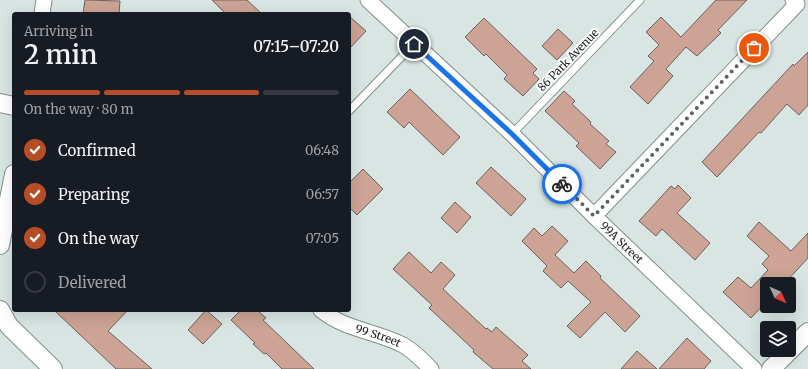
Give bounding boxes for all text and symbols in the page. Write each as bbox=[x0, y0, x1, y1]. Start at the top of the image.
text: Arriving in bbox=[24, 23, 93, 40]
street label: 86 Park Avenue bbox=[535, 26, 601, 94]
pin bbox=[397, 27, 431, 61]
pin bbox=[737, 31, 771, 65]
icon: home bbox=[403, 33, 425, 55]
text: 07:15–07:20 bbox=[253, 37, 339, 56]
icon: bag bbox=[743, 37, 765, 59]
text: 2 min bbox=[24, 38, 97, 71]
text: On the way · 80 m bbox=[24, 101, 134, 118]
icon: check bbox=[24, 139, 46, 161]
text: Confirmed bbox=[58, 141, 136, 160]
text: 06:48 bbox=[305, 142, 339, 159]
courier bbox=[542, 164, 582, 204]
icon: bike bbox=[551, 173, 573, 195]
icon: check bbox=[24, 183, 46, 205]
text: Preparing bbox=[58, 185, 130, 204]
text: 06:57 bbox=[306, 186, 339, 203]
street label: 99A Street bbox=[597, 219, 647, 267]
icon: check bbox=[24, 227, 46, 249]
text: On the way bbox=[58, 229, 139, 248]
text: 07:05 bbox=[305, 230, 339, 247]
text: Delivered bbox=[58, 273, 126, 292]
north arrow bbox=[760, 277, 796, 313]
map controls bbox=[760, 277, 796, 357]
street label: 99 Street bbox=[353, 321, 404, 350]
button: layers bbox=[760, 321, 796, 357]

